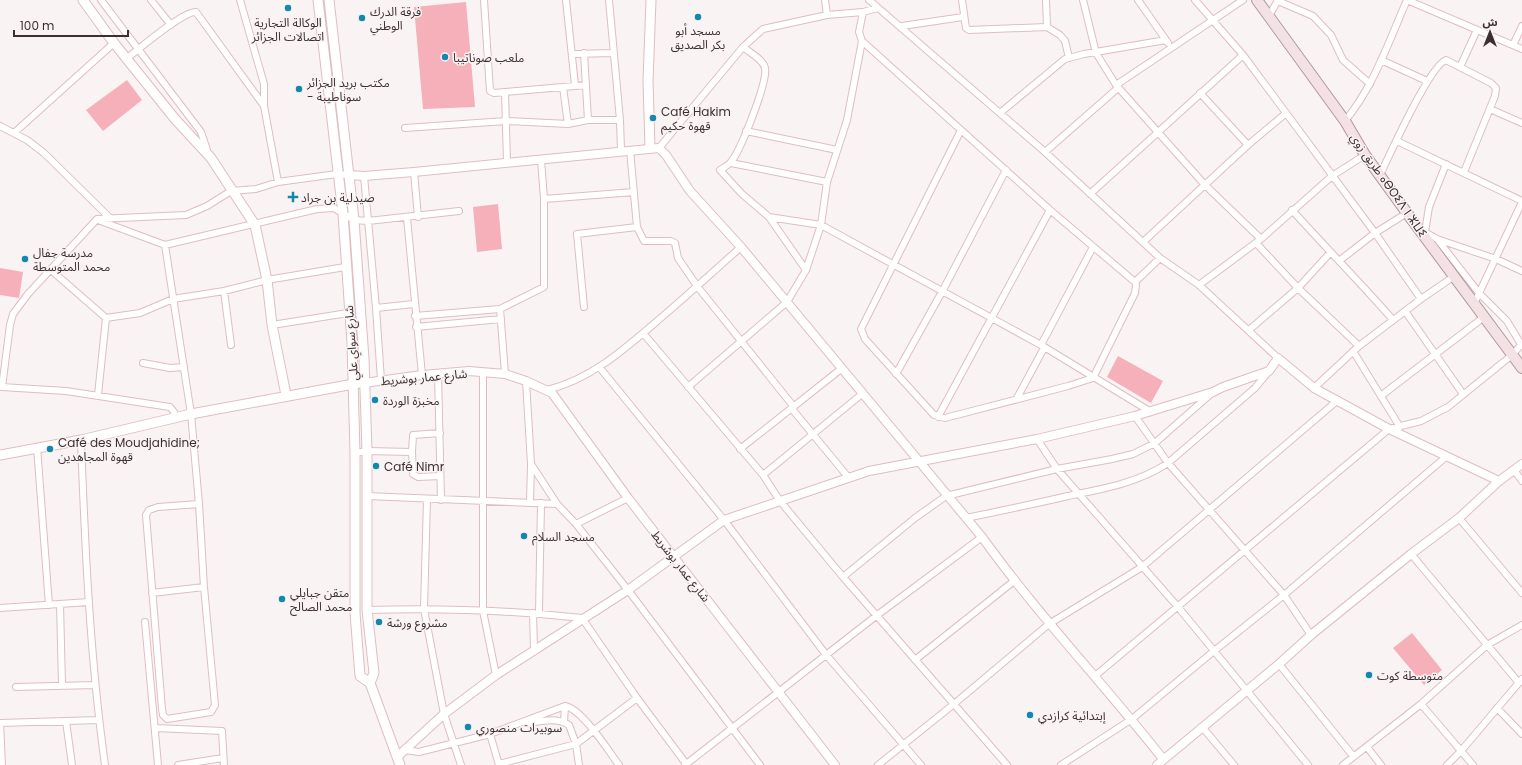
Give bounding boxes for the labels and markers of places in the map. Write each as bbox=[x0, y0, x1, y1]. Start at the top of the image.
marker: الوكالة التجارية اتصالات الجزائر bbox=[283, 3, 293, 13]
place label: فرقة الدرك الوطني bbox=[370, 3, 421, 35]
marker: مسجد أبو بكر الصديق bbox=[693, 12, 703, 22]
marker: فرقة الدرك الوطني bbox=[357, 13, 367, 23]
place label: الوكالة التجارية اتصالات الجزائر bbox=[251, 14, 324, 45]
place label: مسجد أبو بكر الصديق bbox=[671, 22, 725, 53]
place label: ملعب صوناتيبا bbox=[453, 49, 524, 66]
marker: ملعب صوناتيبا bbox=[440, 52, 450, 62]
place label: مكتب بريد الجزائر - سوناطيبة bbox=[306, 74, 390, 105]
marker: مكتب بريد الجزائر - سوناطيبة bbox=[294, 84, 304, 94]
place label: Café Hakim قهوة حكيم bbox=[661, 103, 731, 135]
marker: Café Hakim قهوة حكيم bbox=[648, 113, 658, 123]
place label: صيدلية بن جراد bbox=[301, 189, 375, 206]
marker: صيدلية بن جراد bbox=[288, 192, 298, 202]
place label: مدرسة جفال محمد المتوسطة bbox=[33, 244, 110, 275]
marker: مدرسة جفال محمد المتوسطة bbox=[20, 254, 30, 264]
place label: مخبزة الوردة bbox=[383, 392, 440, 409]
marker: مخبزة الوردة bbox=[370, 395, 380, 405]
place label: Café des Moudjahidine; قهوة المجاهدين bbox=[58, 434, 200, 465]
marker: Café des Moudjahidine; قهوة المجاهدين bbox=[45, 444, 55, 454]
place label: Café Nimr bbox=[384, 458, 445, 475]
marker: Café Nimr bbox=[371, 461, 381, 471]
place label: مسجد السلام bbox=[532, 528, 595, 546]
marker: مسجد السلام bbox=[519, 531, 529, 541]
place label: متقن جبايلي محمد الصالح bbox=[290, 584, 352, 616]
marker: متقن جبايلي محمد الصالح bbox=[277, 594, 287, 604]
place label: مشروع ورشة bbox=[387, 614, 448, 632]
marker: مشروع ورشة bbox=[374, 617, 384, 627]
place label: متوسطة كوت bbox=[1377, 667, 1443, 684]
marker: متوسطة كوت bbox=[1364, 670, 1374, 680]
place label: إبتدائية كرازدي bbox=[1038, 707, 1106, 725]
marker: إبتدائية كرازدي bbox=[1025, 710, 1035, 720]
place label: سوبيرات منصوري bbox=[476, 719, 562, 737]
marker: سوبيرات منصوري bbox=[463, 722, 473, 732]

